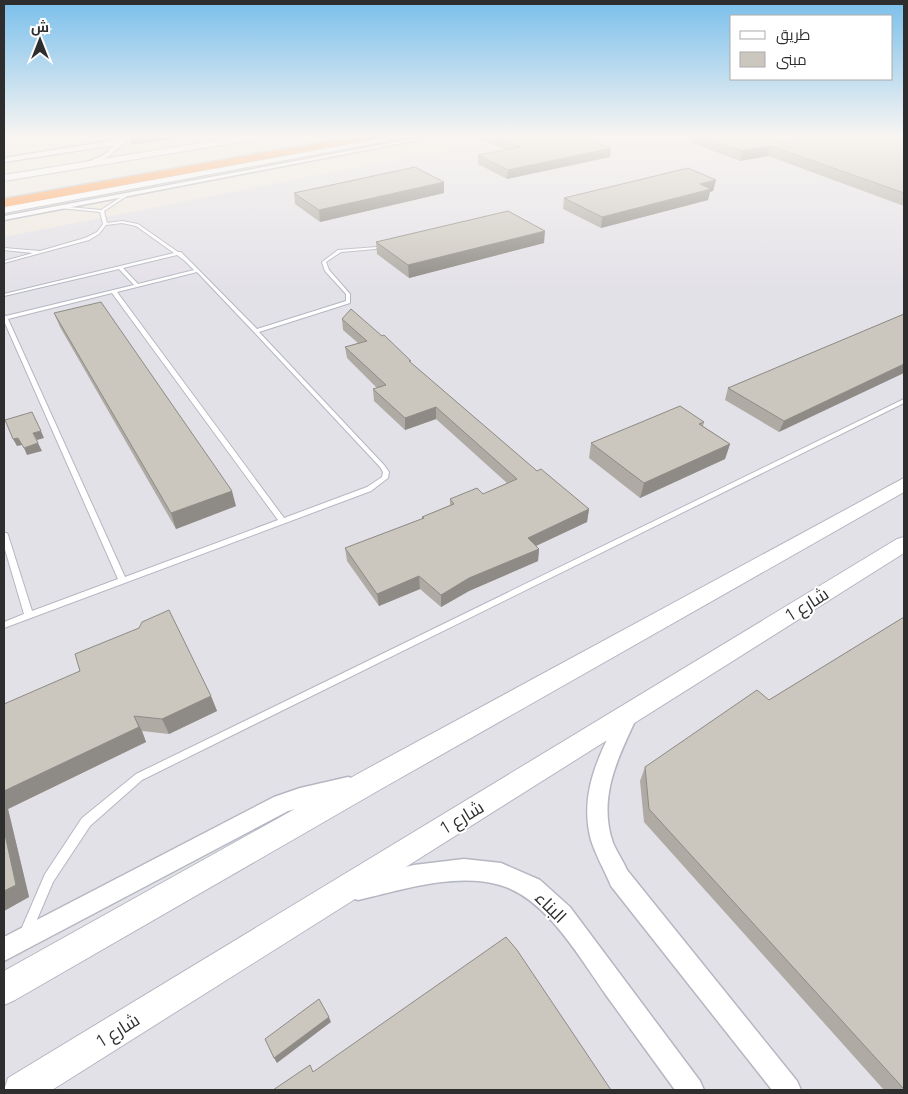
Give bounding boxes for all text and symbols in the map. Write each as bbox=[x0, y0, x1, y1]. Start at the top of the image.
north arrow bbox=[15, 15, 65, 65]
legend bbox=[730, 15, 893, 80]
text: ش bbox=[31, 18, 49, 36]
text: طريق bbox=[776, 25, 810, 45]
text: مبنى bbox=[776, 50, 807, 70]
street label: شارع 1 bbox=[781, 582, 833, 627]
street label: شارع 1 bbox=[436, 795, 488, 840]
street label: البناء bbox=[530, 886, 572, 928]
street label: شارع 1 bbox=[92, 1008, 144, 1053]

